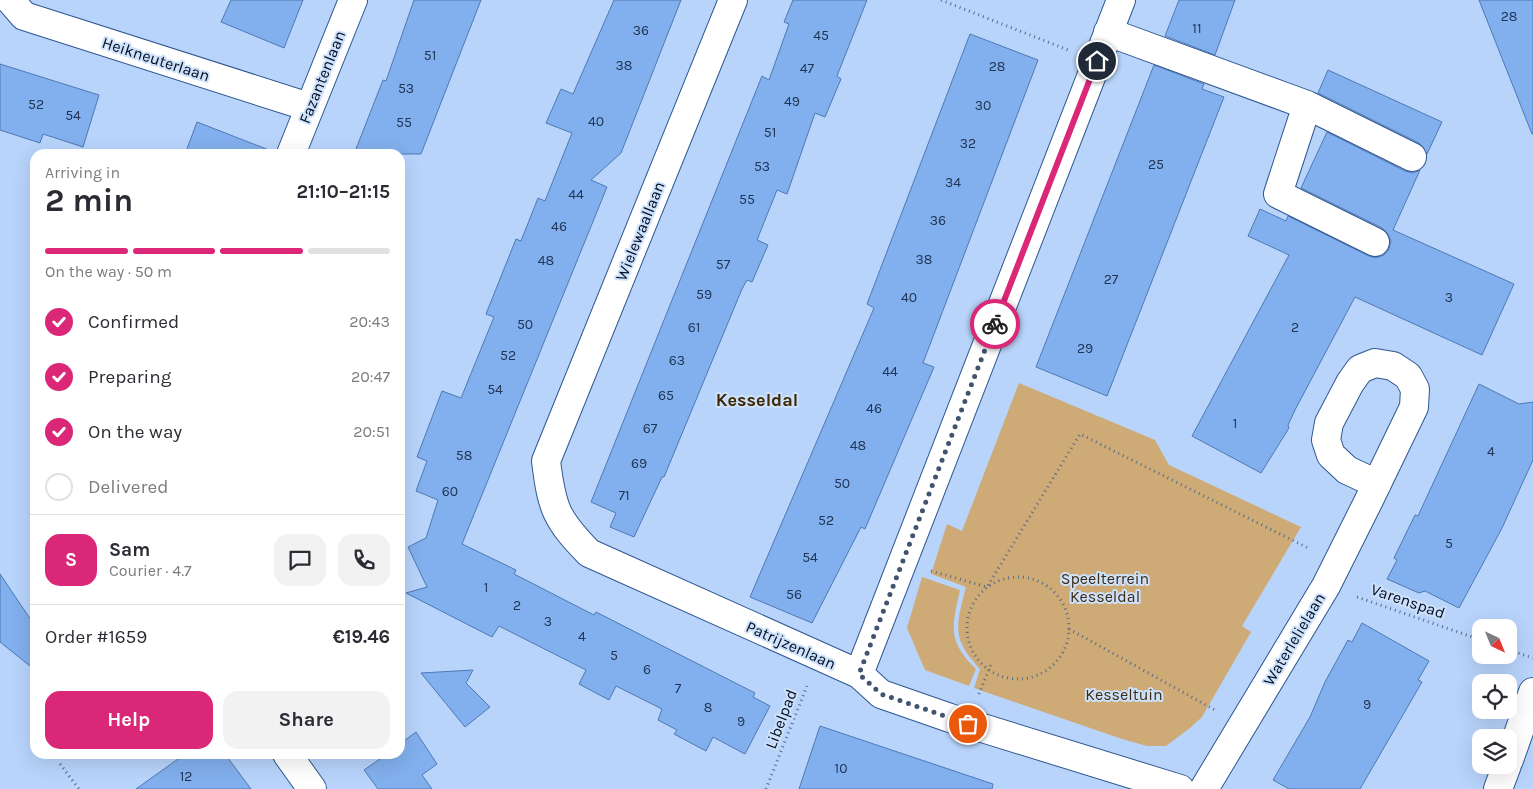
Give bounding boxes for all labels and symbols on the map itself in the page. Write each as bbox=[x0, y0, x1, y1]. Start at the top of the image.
house number: 28 bbox=[1501, 8, 1517, 25]
house number: 11 bbox=[1192, 20, 1202, 37]
house number: 36 bbox=[633, 22, 649, 39]
house number: 45 bbox=[813, 27, 829, 44]
street label: Fazantenlaan bbox=[295, 28, 349, 126]
street label: Heikneuterlaan bbox=[100, 33, 212, 85]
pin bbox=[1076, 40, 1118, 82]
house number: 51 bbox=[424, 47, 436, 64]
house number: 38 bbox=[616, 57, 632, 74]
house number: 28 bbox=[989, 58, 1005, 75]
house number: 47 bbox=[800, 60, 815, 77]
house number: 53 bbox=[398, 80, 414, 97]
house number: 49 bbox=[784, 93, 800, 110]
house number: 52 bbox=[28, 96, 44, 113]
house number: 30 bbox=[975, 97, 991, 114]
house number: 54 bbox=[65, 107, 81, 124]
house number: 40 bbox=[588, 113, 604, 130]
house number: 55 bbox=[396, 114, 412, 131]
house number: 51 bbox=[764, 124, 776, 141]
house number: 32 bbox=[960, 135, 976, 152]
house number: 25 bbox=[1148, 156, 1164, 173]
house number: 53 bbox=[754, 158, 770, 175]
house number: 34 bbox=[945, 174, 961, 191]
street label: Wielewaallaan bbox=[611, 179, 669, 283]
house number: 44 bbox=[568, 186, 584, 203]
house number: 55 bbox=[739, 191, 755, 208]
house number: 36 bbox=[930, 212, 946, 229]
house number: 46 bbox=[551, 218, 567, 235]
house number: 38 bbox=[916, 251, 932, 268]
house number: 48 bbox=[538, 252, 554, 269]
house number: 57 bbox=[716, 256, 731, 273]
house number: 27 bbox=[1104, 271, 1119, 288]
house number: 59 bbox=[696, 286, 712, 303]
house number: 40 bbox=[901, 289, 917, 306]
house number: 3 bbox=[1445, 289, 1453, 306]
courier bbox=[970, 299, 1020, 349]
house number: 50 bbox=[517, 316, 533, 333]
house number: 61 bbox=[688, 319, 700, 336]
house number: 2 bbox=[1291, 319, 1299, 336]
house number: 29 bbox=[1077, 340, 1093, 357]
house number: 52 bbox=[500, 347, 516, 364]
house number: 63 bbox=[669, 352, 685, 369]
house number: 44 bbox=[882, 363, 898, 380]
house number: 54 bbox=[487, 381, 503, 398]
house number: 65 bbox=[658, 387, 674, 404]
district label: Kesseldal bbox=[716, 389, 798, 411]
house number: 46 bbox=[866, 400, 882, 417]
house number: 1 bbox=[1233, 415, 1237, 432]
house number: 67 bbox=[643, 420, 658, 437]
house number: 48 bbox=[850, 437, 866, 454]
house number: 4 bbox=[1487, 443, 1495, 460]
house number: 58 bbox=[456, 447, 472, 464]
house number: 69 bbox=[631, 455, 647, 472]
house number: 50 bbox=[834, 475, 850, 492]
house number: 60 bbox=[442, 483, 458, 500]
house number: 71 bbox=[618, 487, 630, 504]
house number: 52 bbox=[818, 512, 834, 529]
house number: 5 bbox=[1445, 535, 1453, 552]
house number: 54 bbox=[802, 549, 818, 566]
park label: Speelterrein Kesseldal bbox=[1061, 569, 1149, 606]
house number: 1 bbox=[484, 579, 488, 596]
street label: Varenspad bbox=[1369, 579, 1447, 623]
house number: 56 bbox=[786, 586, 802, 603]
street label: Waterlelielaan bbox=[1259, 589, 1329, 689]
house number: 2 bbox=[513, 597, 521, 614]
house number: 3 bbox=[544, 613, 552, 630]
street label: Patrijzenlaan bbox=[743, 617, 839, 673]
north arrow bbox=[1472, 619, 1518, 664]
house number: 4 bbox=[578, 628, 586, 645]
house number: 5 bbox=[610, 647, 618, 664]
house number: 6 bbox=[643, 661, 651, 678]
house number: 7 bbox=[675, 680, 682, 697]
park label: Kesseltuin bbox=[1085, 685, 1163, 704]
street label: Libelpad bbox=[761, 687, 801, 751]
house number: 9 bbox=[1363, 696, 1371, 713]
house number: 8 bbox=[704, 699, 712, 716]
pin bbox=[947, 703, 989, 745]
house number: 9 bbox=[737, 713, 745, 730]
house number: 10 bbox=[835, 760, 847, 777]
house number: 12 bbox=[180, 768, 192, 785]

